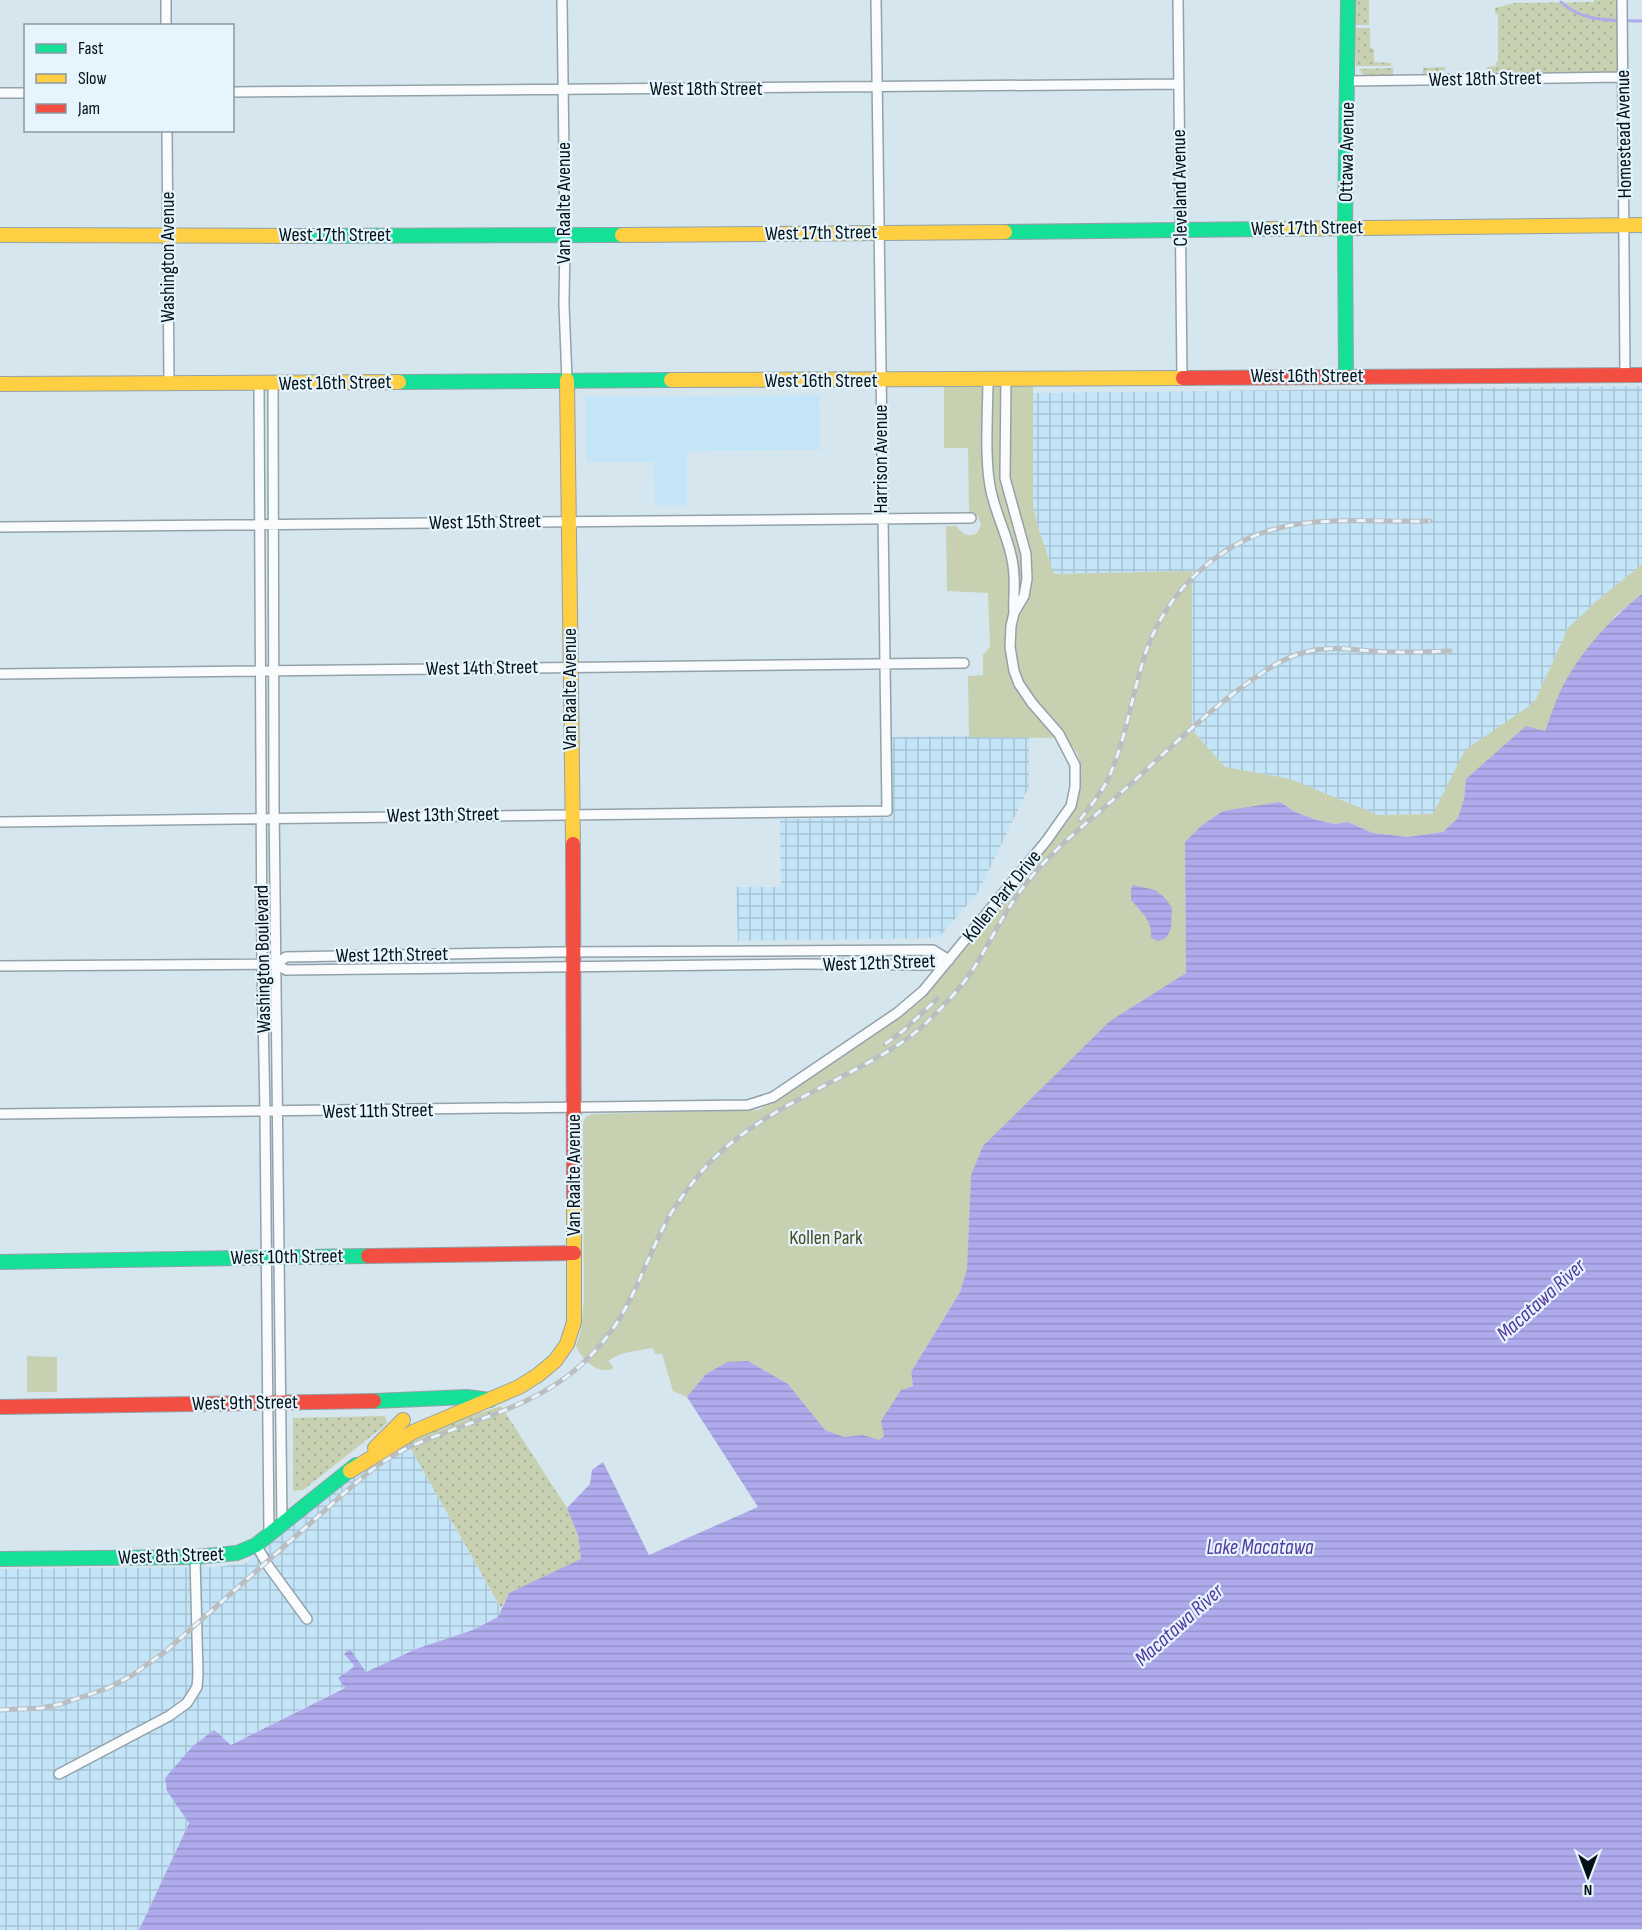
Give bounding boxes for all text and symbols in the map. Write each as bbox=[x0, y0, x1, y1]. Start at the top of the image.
legend bbox=[24, 24, 234, 132]
text: Fast bbox=[78, 38, 104, 59]
street label: West 18th Street bbox=[1428, 66, 1542, 92]
text: Slow bbox=[78, 68, 107, 89]
street label: Homestead Avenue bbox=[1611, 69, 1637, 199]
street label: West 18th Street bbox=[650, 77, 762, 101]
text: Jam bbox=[77, 98, 100, 119]
street label: Ottawa Avenue bbox=[1334, 102, 1360, 202]
street label: Cleveland Avenue bbox=[1167, 129, 1193, 247]
street label: Van Raalte Avenue bbox=[552, 142, 576, 264]
street label: Washington Avenue bbox=[156, 192, 180, 322]
street label: West 17th Street bbox=[1251, 215, 1363, 241]
street label: West 17th Street bbox=[765, 220, 877, 246]
street label: West 17th Street bbox=[279, 223, 391, 247]
street label: West 16th Street bbox=[1251, 364, 1363, 388]
street label: West 16th Street bbox=[765, 369, 877, 393]
street label: West 16th Street bbox=[278, 370, 392, 396]
street label: Harrison Avenue bbox=[869, 404, 893, 514]
street label: West 15th Street bbox=[429, 509, 541, 535]
street label: Van Raalte Avenue bbox=[558, 628, 582, 750]
street label: West 14th Street bbox=[426, 655, 538, 681]
street label: West 13th Street bbox=[386, 802, 500, 828]
street label: Kollen Park Drive bbox=[958, 845, 1046, 947]
street label: Washington Boulevard bbox=[250, 885, 276, 1033]
street label: West 12th Street bbox=[335, 942, 449, 968]
street label: West 12th Street bbox=[822, 949, 936, 977]
street label: West 11th Street bbox=[322, 1098, 434, 1124]
street label: Van Raalte Avenue bbox=[562, 1114, 586, 1236]
park label: Kollen Park bbox=[789, 1226, 863, 1250]
street label: West 10th Street bbox=[230, 1244, 344, 1270]
water label: Macatawa River bbox=[1492, 1253, 1591, 1346]
street label: West 9th Street bbox=[192, 1390, 298, 1416]
water label: Lake Macatawa bbox=[1206, 1535, 1314, 1560]
street label: West 8th Street bbox=[118, 1542, 224, 1570]
water label: Macatawa River bbox=[1130, 1578, 1229, 1671]
north arrow bbox=[1558, 1846, 1618, 1906]
text: N bbox=[1584, 1880, 1592, 1899]

